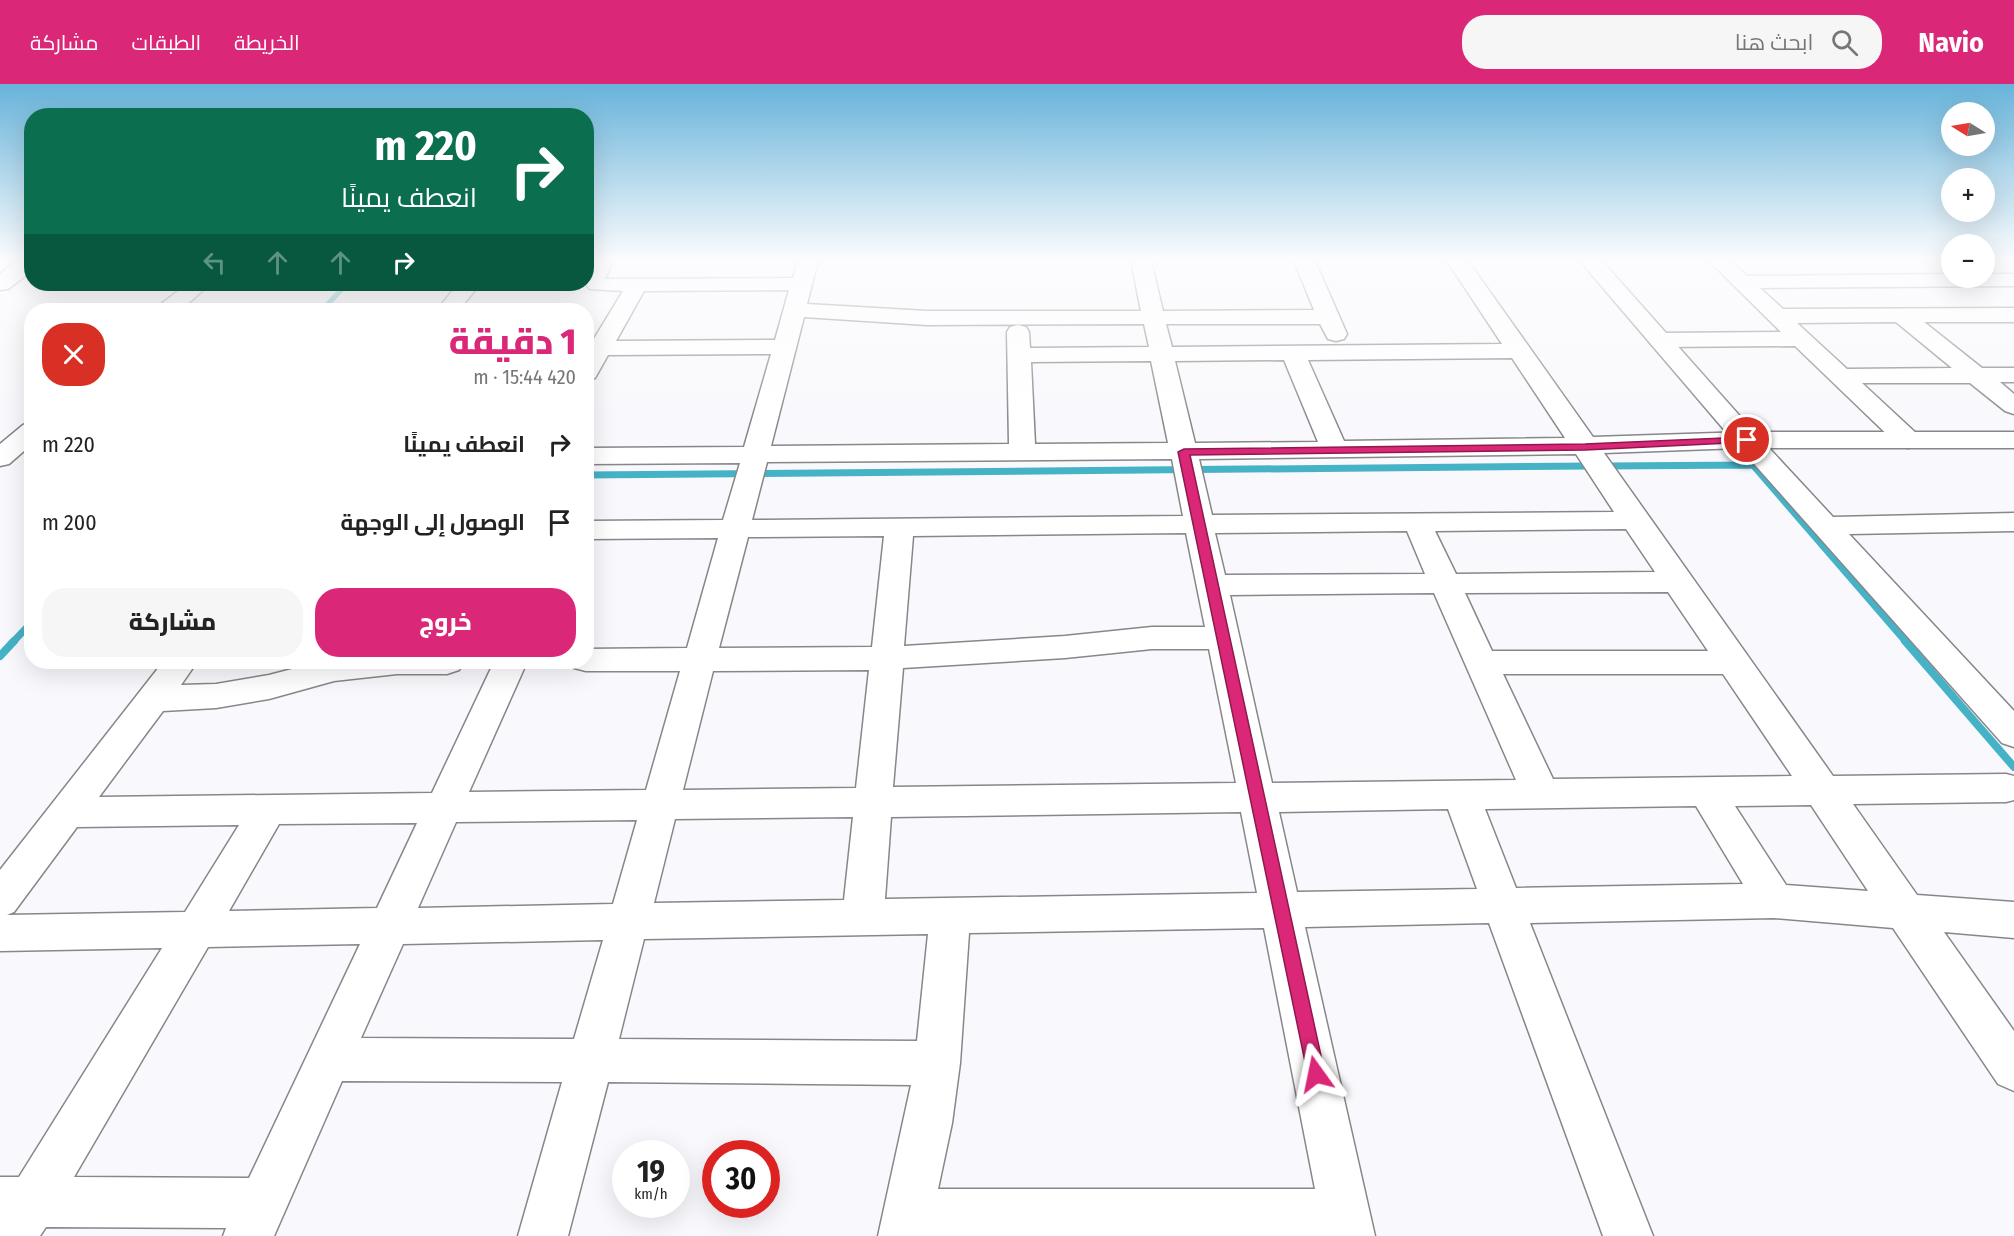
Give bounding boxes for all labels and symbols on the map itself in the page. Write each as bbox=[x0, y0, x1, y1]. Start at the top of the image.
north arrow bbox=[1941, 102, 1995, 156]
pin bbox=[1721, 414, 1772, 465]
position arrow bbox=[1284, 1042, 1348, 1106]
speed limit sign: 30 bbox=[702, 1140, 780, 1218]

